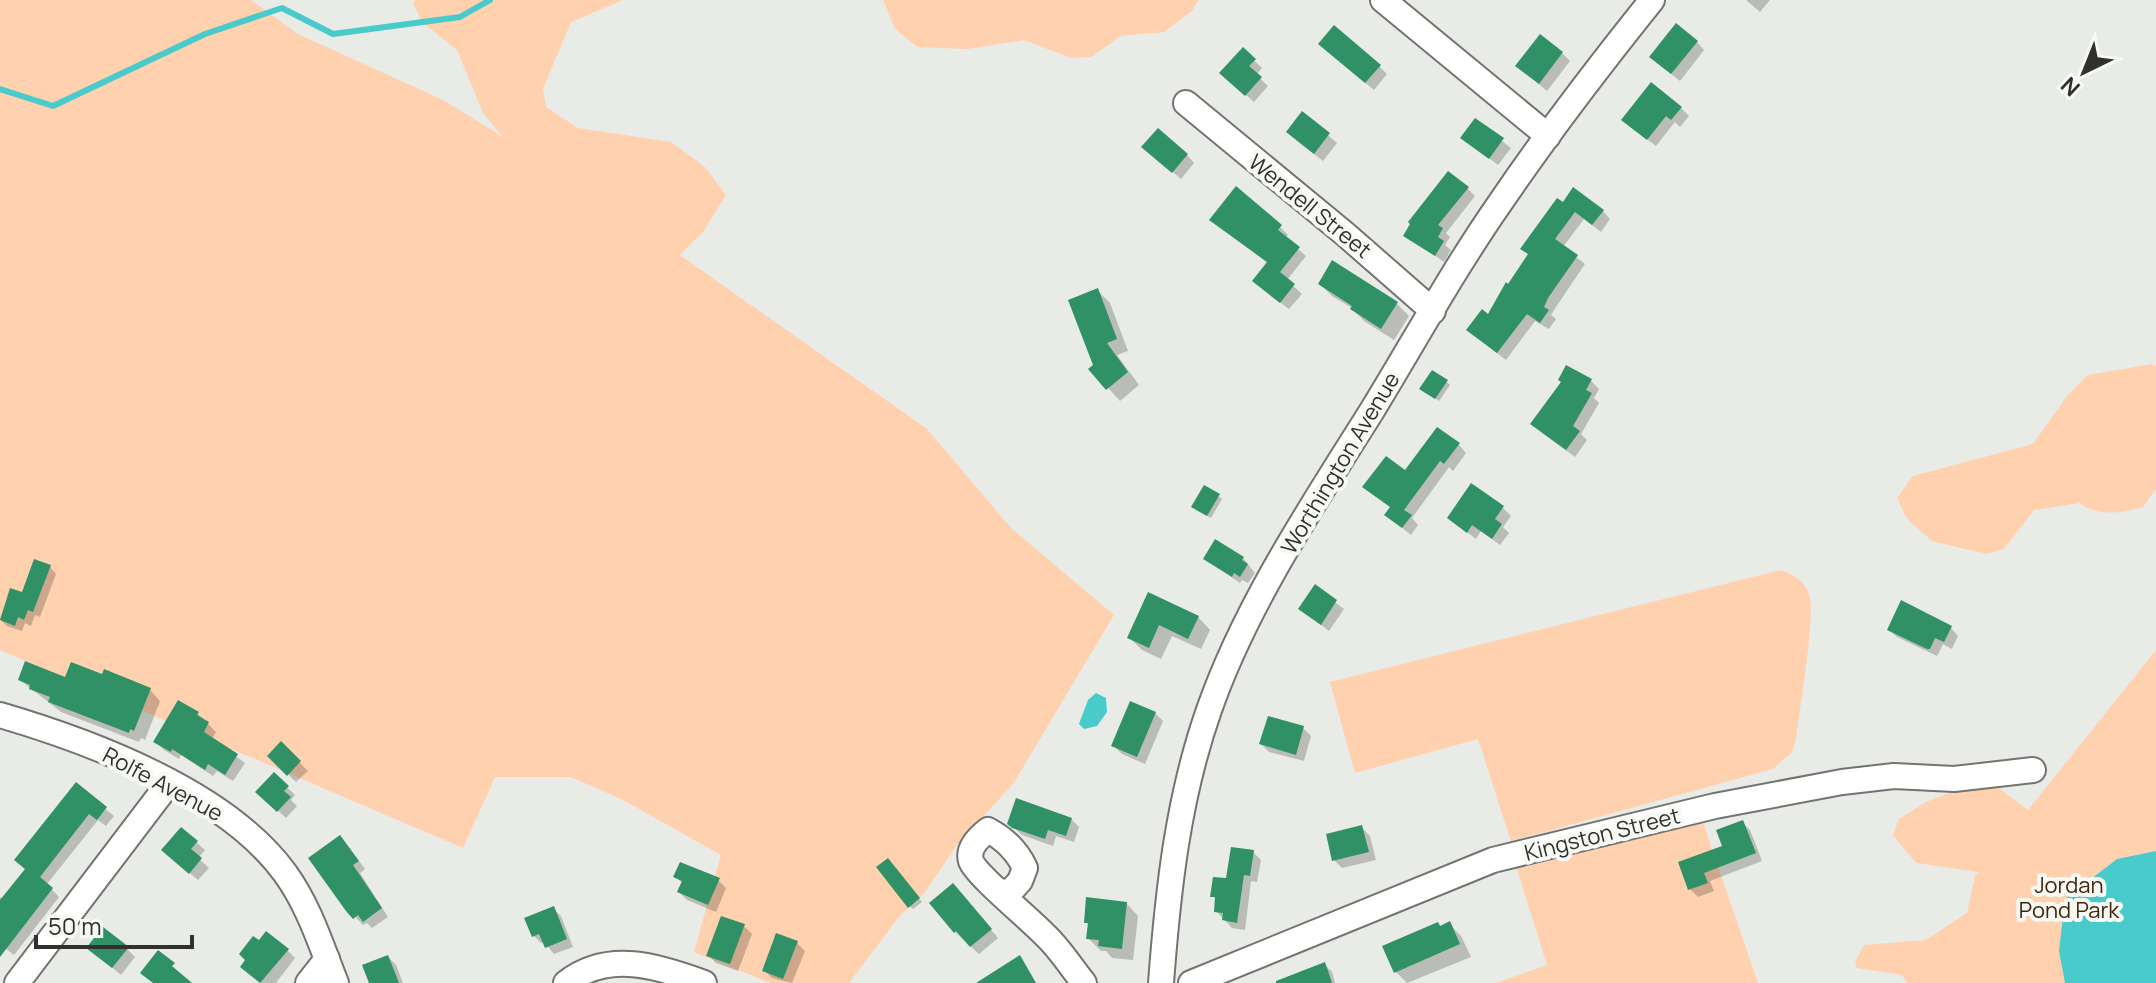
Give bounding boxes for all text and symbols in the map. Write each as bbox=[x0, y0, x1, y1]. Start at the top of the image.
north arrow bbox=[2044, 32, 2124, 112]
text: N bbox=[2054, 70, 2086, 103]
street label: Wendell Street bbox=[1242, 147, 1378, 265]
street label: Worthington Avenue bbox=[1274, 366, 1406, 560]
street label: Rolfe Avenue bbox=[98, 740, 228, 828]
street label: Kingston Street bbox=[1521, 800, 1683, 868]
park label: Jordan Pond Park bbox=[2019, 870, 2120, 925]
scale bar bbox=[36, 899, 192, 949]
text: 50 m bbox=[48, 909, 102, 942]

